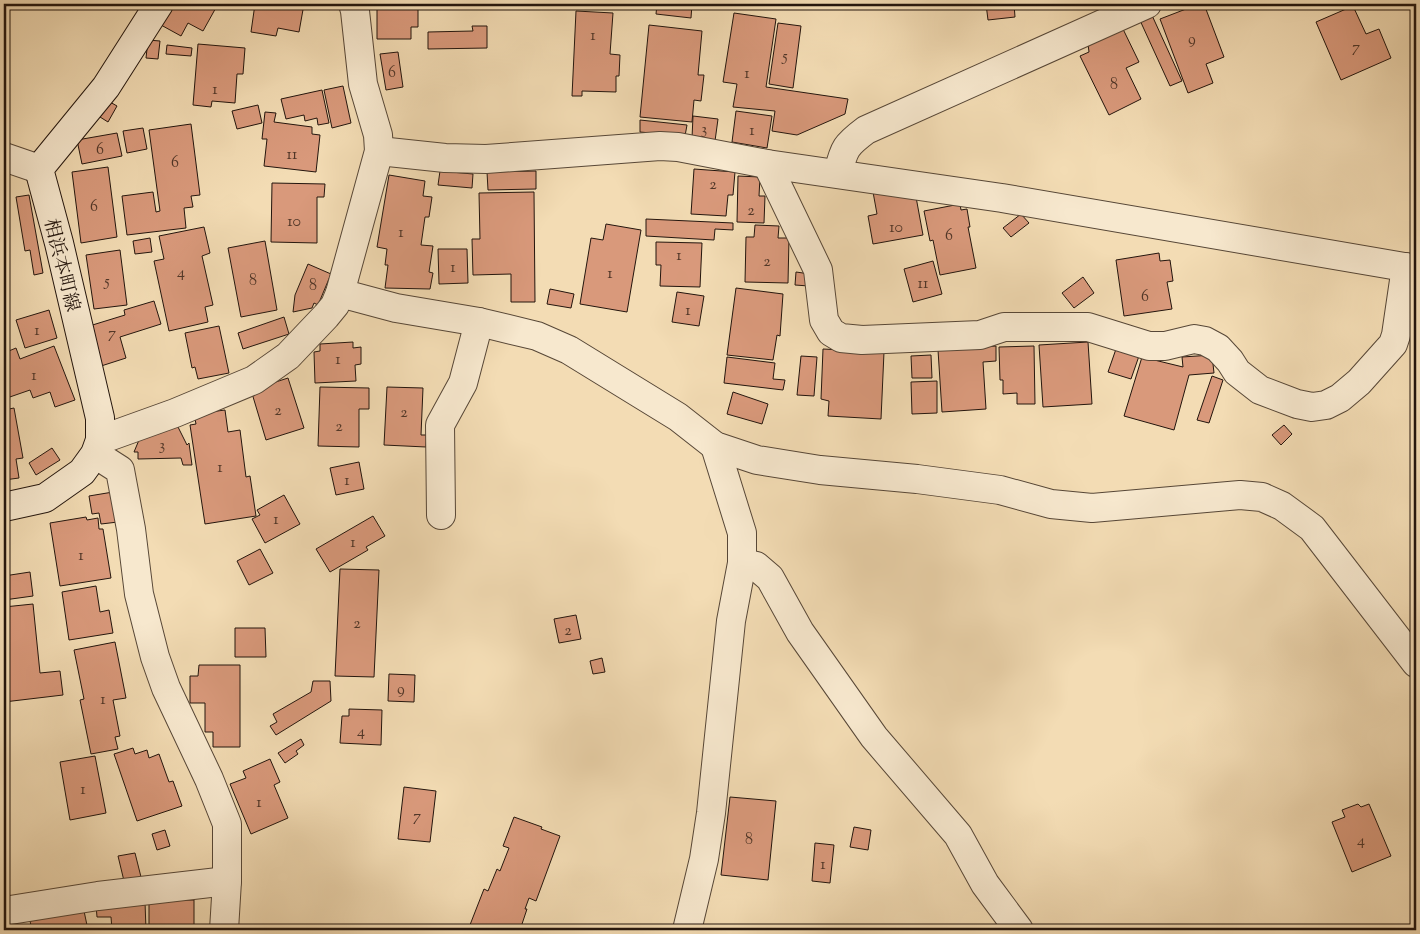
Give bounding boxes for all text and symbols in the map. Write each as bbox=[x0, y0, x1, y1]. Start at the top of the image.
house number: 1 bbox=[590, 25, 596, 48]
house number: 9 bbox=[1188, 29, 1196, 52]
house number: 7 bbox=[1352, 37, 1360, 60]
house number: 5 bbox=[781, 46, 788, 69]
house number: 6 bbox=[388, 62, 396, 85]
house number: 1 bbox=[744, 63, 750, 86]
house number: 8 bbox=[1110, 74, 1118, 97]
house number: 1 bbox=[212, 79, 218, 102]
house number: 3 bbox=[701, 119, 707, 142]
house number: 1 bbox=[749, 120, 755, 143]
house number: 6 bbox=[96, 139, 104, 162]
house number: 11 bbox=[287, 144, 298, 167]
house number: 6 bbox=[171, 152, 179, 175]
house number: 2 bbox=[709, 174, 717, 197]
house number: 6 bbox=[90, 196, 98, 219]
house number: 2 bbox=[747, 200, 755, 223]
house number: 10 bbox=[287, 211, 301, 234]
street label: 相浜本町線 bbox=[36, 216, 85, 315]
house number: 10 bbox=[889, 217, 903, 240]
house number: 1 bbox=[398, 222, 404, 245]
house number: 6 bbox=[945, 225, 953, 248]
house number: 1 bbox=[676, 245, 682, 268]
house number: 2 bbox=[763, 251, 771, 274]
house number: 1 bbox=[450, 257, 456, 280]
house number: 4 bbox=[177, 262, 185, 285]
house number: 1 bbox=[607, 263, 613, 286]
house number: 8 bbox=[249, 270, 257, 293]
house number: 5 bbox=[103, 271, 110, 294]
house number: 11 bbox=[918, 273, 929, 296]
house number: 8 bbox=[309, 275, 317, 298]
house number: 6 bbox=[1141, 286, 1149, 309]
house number: 1 bbox=[685, 300, 691, 323]
house number: 1 bbox=[34, 320, 40, 343]
house number: 7 bbox=[108, 323, 116, 346]
house number: 1 bbox=[335, 349, 341, 372]
house number: 1 bbox=[31, 365, 37, 388]
house number: 2 bbox=[274, 400, 282, 423]
house number: 2 bbox=[400, 402, 408, 425]
house number: 2 bbox=[335, 416, 343, 439]
house number: 3 bbox=[159, 435, 165, 458]
house number: 1 bbox=[217, 457, 223, 480]
house number: 1 bbox=[344, 470, 350, 493]
house number: 1 bbox=[273, 509, 279, 532]
house number: 1 bbox=[350, 532, 356, 555]
house number: 1 bbox=[78, 545, 84, 568]
house number: 2 bbox=[353, 613, 361, 636]
house number: 2 bbox=[564, 620, 572, 643]
house number: 9 bbox=[397, 679, 405, 702]
house number: 1 bbox=[100, 689, 106, 712]
house number: 4 bbox=[357, 721, 365, 744]
house number: 1 bbox=[80, 779, 86, 802]
house number: 1 bbox=[256, 792, 262, 815]
house number: 7 bbox=[413, 806, 421, 829]
house number: 8 bbox=[745, 829, 753, 852]
house number: 4 bbox=[1357, 830, 1365, 853]
house number: 1 bbox=[820, 854, 826, 877]

